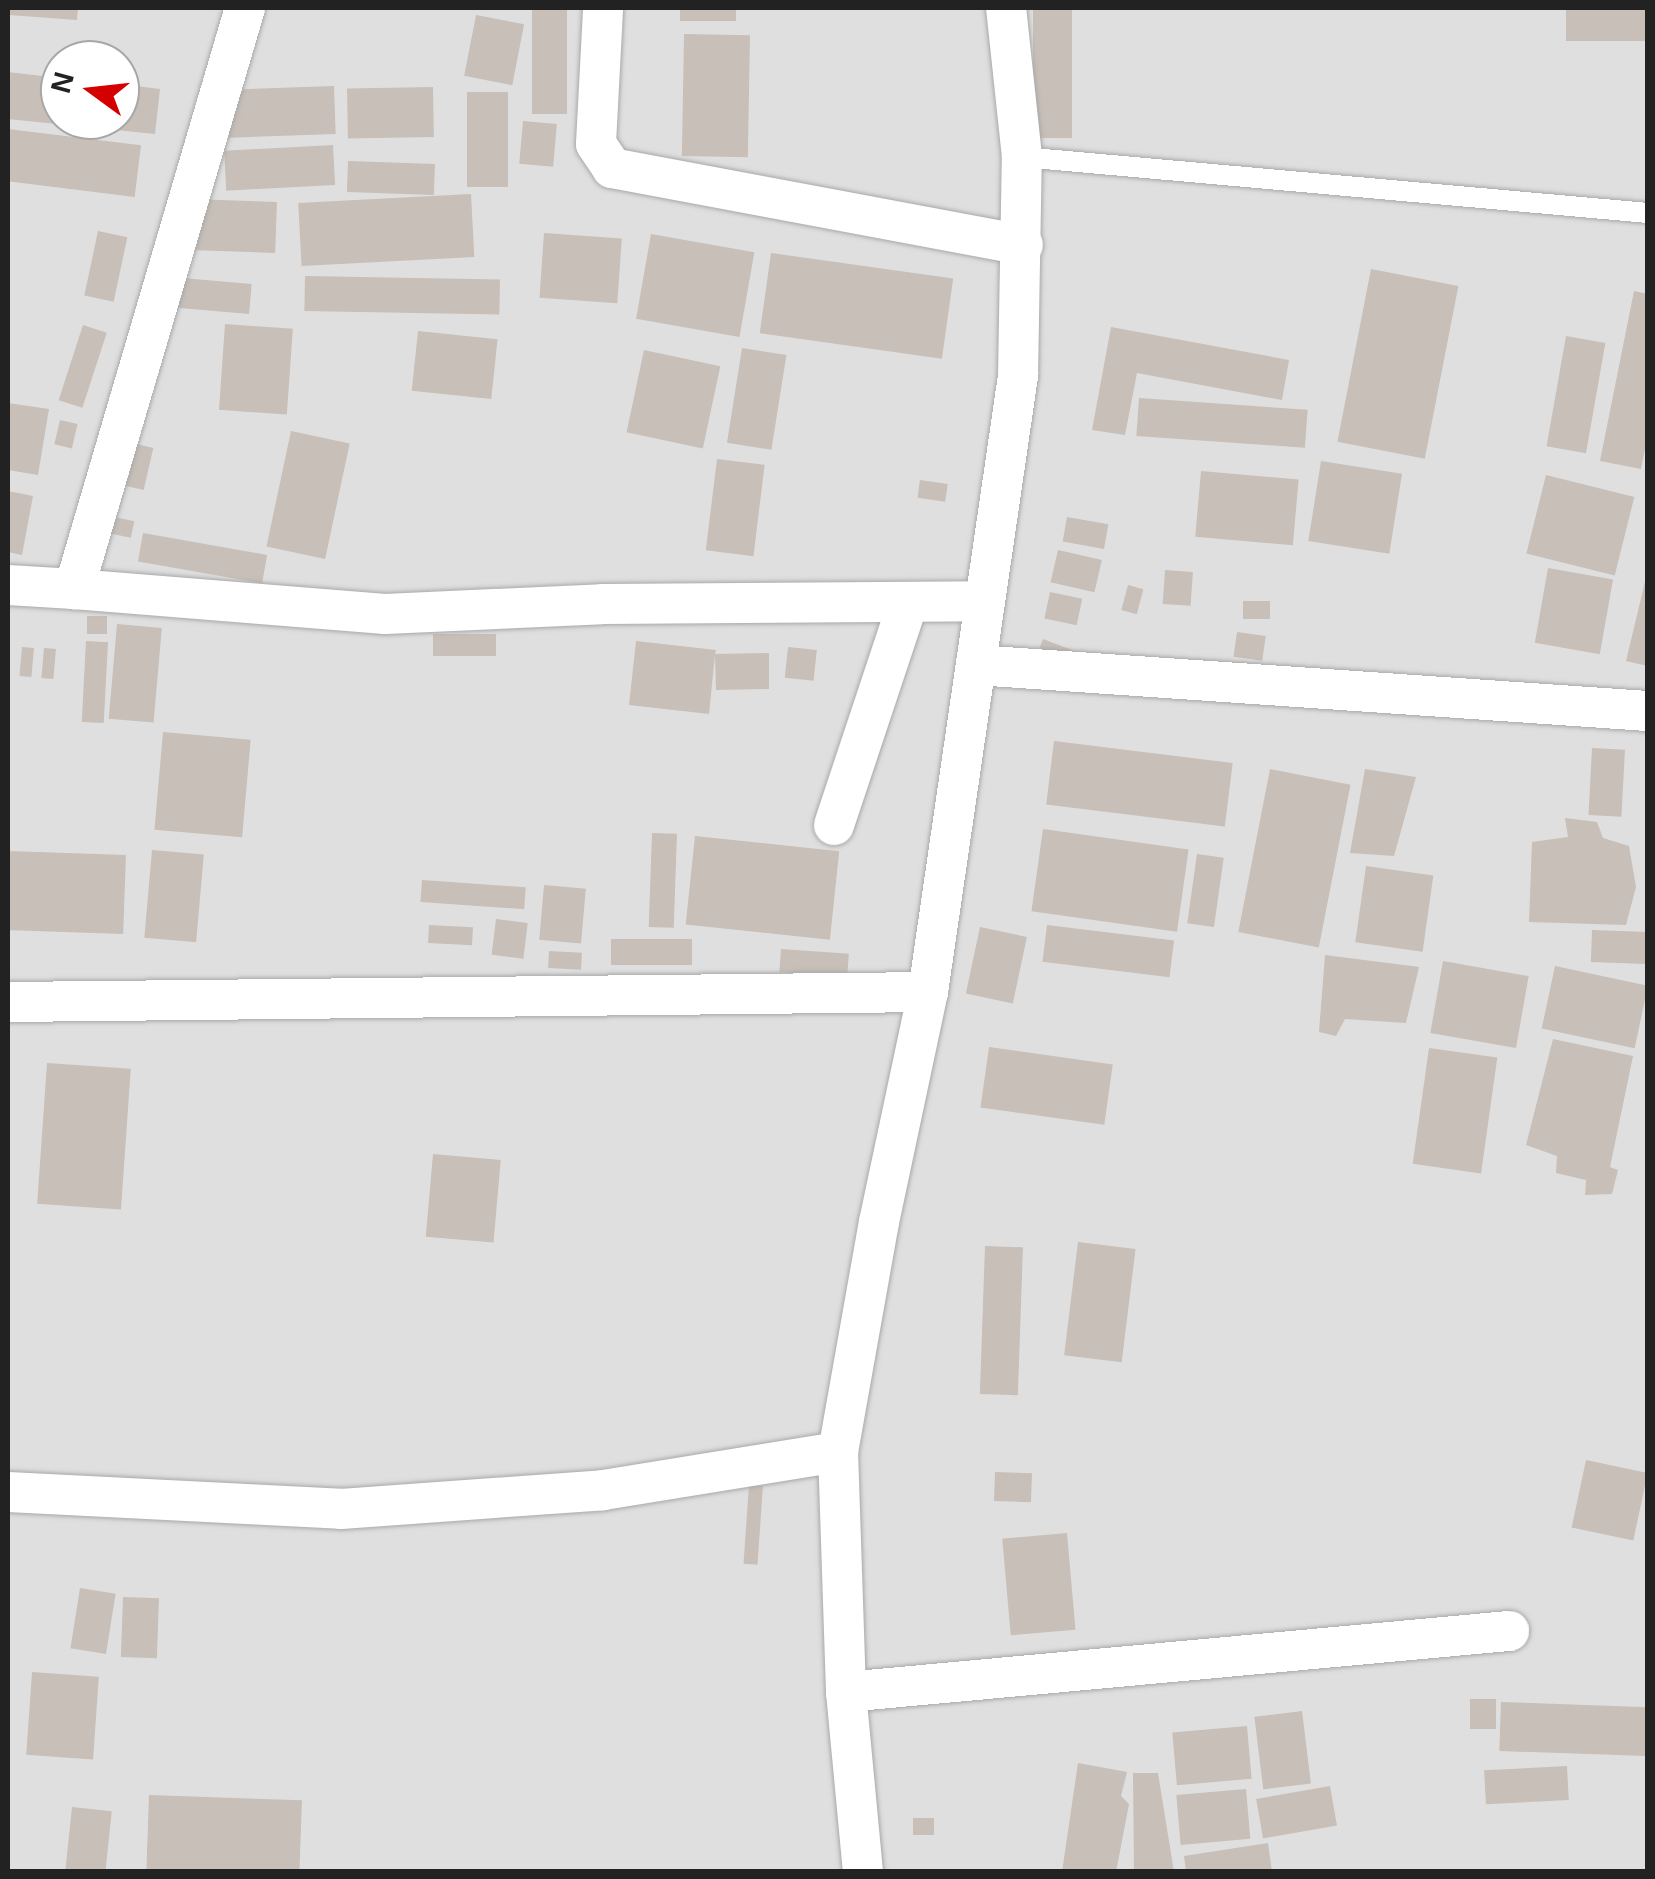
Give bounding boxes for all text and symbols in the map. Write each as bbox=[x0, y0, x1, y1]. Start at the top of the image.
north arrow bbox=[40, 40, 140, 140]
text: N bbox=[45, 69, 80, 96]

